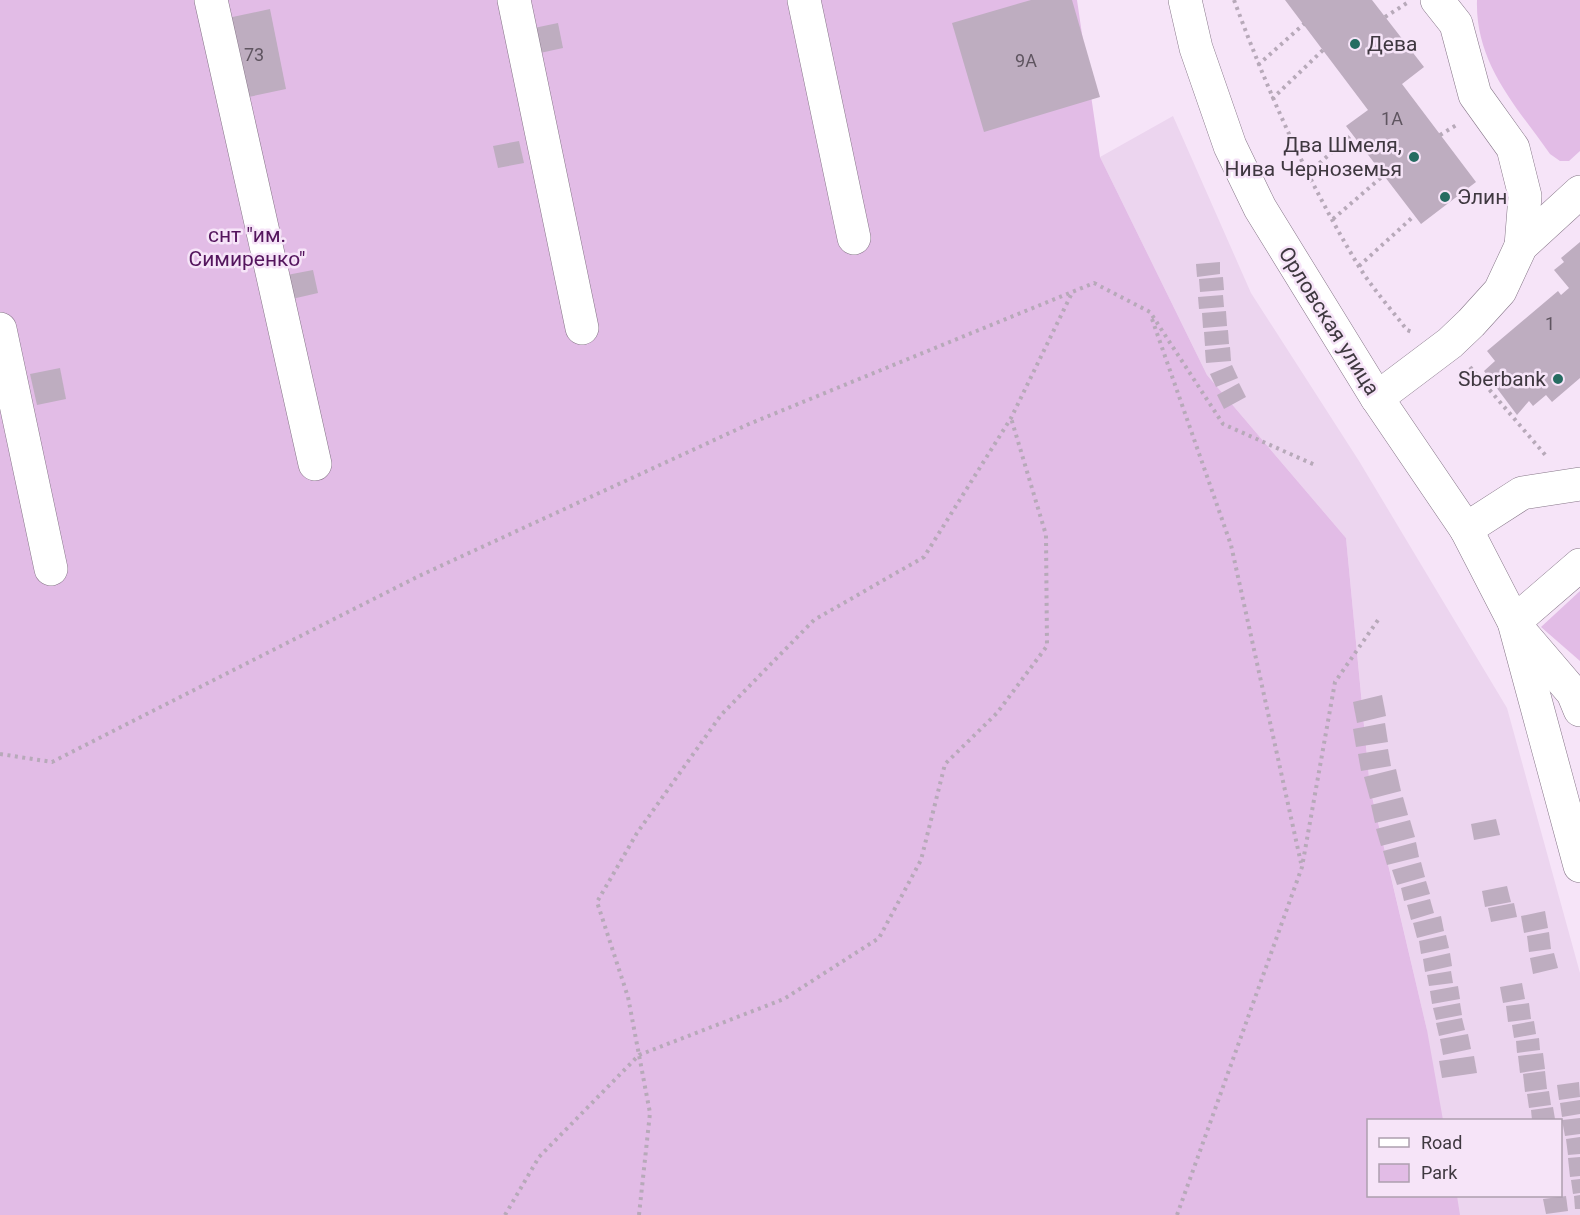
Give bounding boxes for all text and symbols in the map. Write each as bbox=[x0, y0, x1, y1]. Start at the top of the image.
place label: Дева bbox=[1367, 32, 1417, 56]
marker: Дева bbox=[1348, 37, 1362, 51]
house number: 73 bbox=[244, 44, 264, 65]
house number: 9А bbox=[1015, 50, 1037, 71]
house number: 1А bbox=[1381, 108, 1403, 129]
place label: Два Шмеля, Нива Черноземья bbox=[1225, 133, 1402, 181]
marker: Два Шмеля, Нива Черноземья bbox=[1407, 150, 1421, 164]
place label: Элин bbox=[1457, 185, 1507, 209]
marker: Элин bbox=[1438, 190, 1452, 204]
park label: снт "им. Симиренко" bbox=[189, 223, 305, 271]
street label: Орловская улица bbox=[1274, 242, 1384, 400]
house number: 1 bbox=[1545, 313, 1555, 334]
place label: Sberbank bbox=[1458, 367, 1546, 391]
marker: Sberbank bbox=[1551, 372, 1565, 386]
legend bbox=[1367, 1119, 1562, 1197]
text: Road bbox=[1421, 1132, 1462, 1153]
text: Park bbox=[1421, 1162, 1458, 1183]

